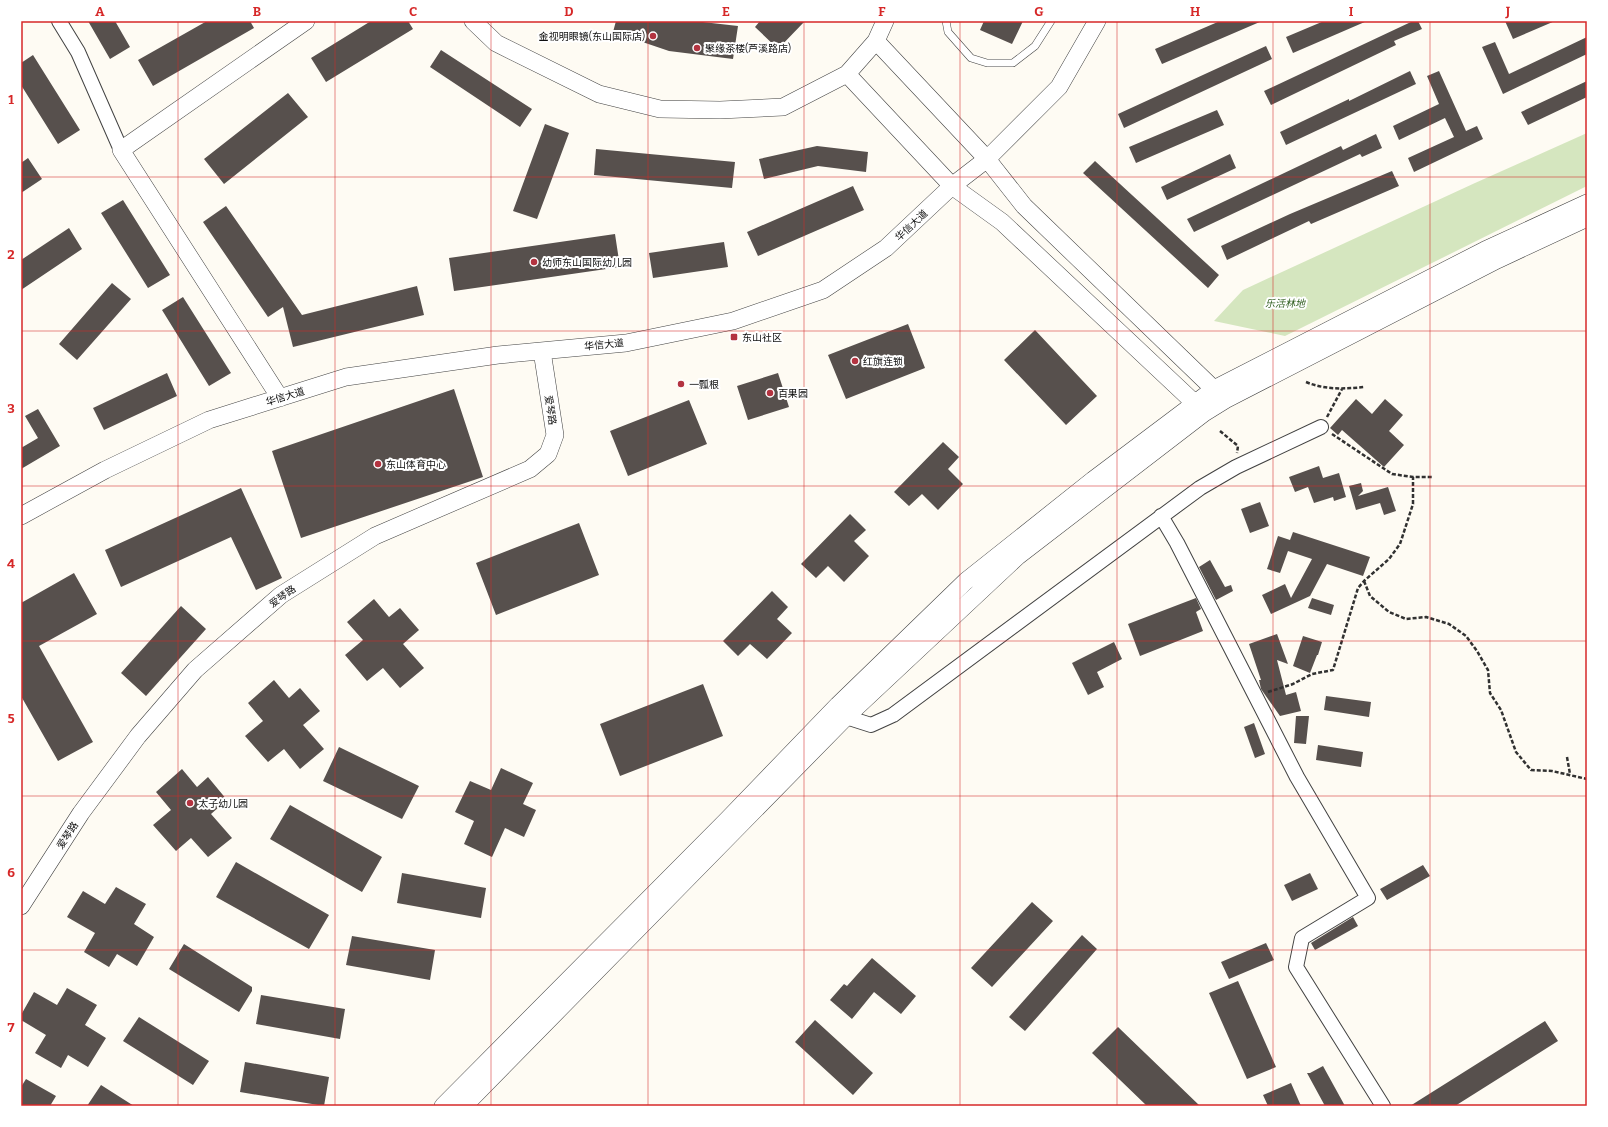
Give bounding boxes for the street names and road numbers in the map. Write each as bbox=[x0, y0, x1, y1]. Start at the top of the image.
street label: 华信大道 bbox=[893, 208, 930, 244]
street label: 华信大道 bbox=[584, 337, 625, 353]
street label: 华信大道 bbox=[264, 385, 306, 409]
street label: 爱琴路 bbox=[542, 394, 558, 426]
street label: 爱琴路 bbox=[267, 583, 298, 610]
street label: 爱琴路 bbox=[54, 820, 81, 851]

